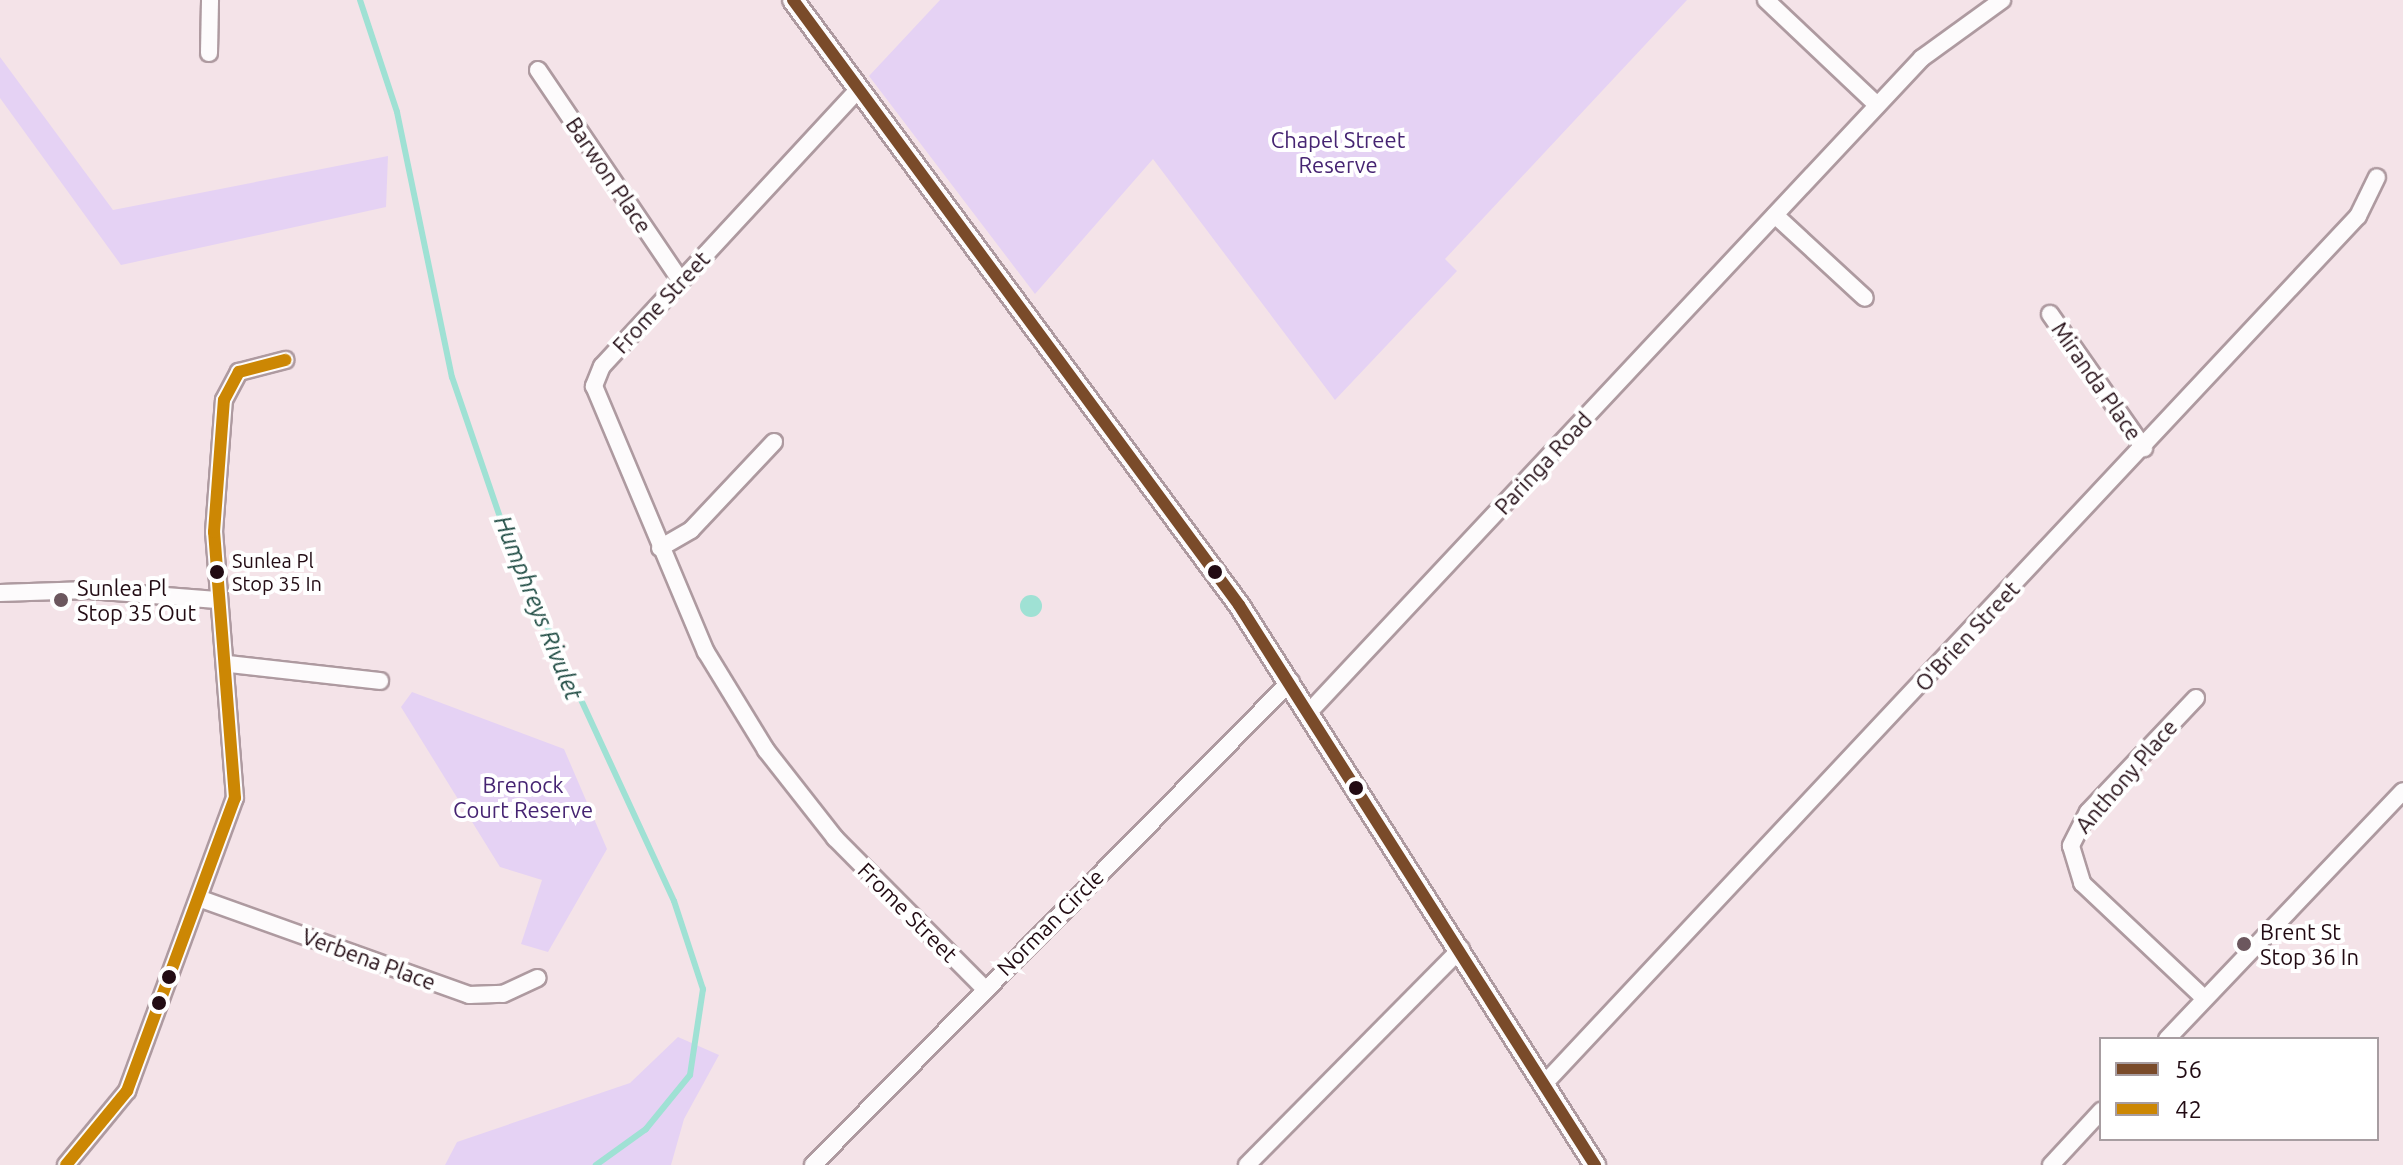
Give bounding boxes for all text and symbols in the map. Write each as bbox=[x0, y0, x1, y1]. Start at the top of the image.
street label: Barwon Place bbox=[561, 112, 657, 238]
park label: Chapel Street Reserve bbox=[1271, 126, 1405, 178]
street label: Frome Street bbox=[607, 245, 715, 359]
street label: Miranda Place bbox=[2046, 317, 2148, 445]
street label: Paringa Road bbox=[1489, 406, 1597, 520]
water label: Humphreys Rivulet bbox=[488, 512, 588, 704]
place label: Sunlea Pl Stop 35 In bbox=[232, 548, 322, 595]
marker: Sunlea Pl Stop 35 In bbox=[209, 564, 225, 580]
unlabelled marker bbox=[1207, 564, 1223, 580]
place label: Sunlea Pl Stop 35 Out bbox=[77, 574, 196, 626]
street label: O'Brien Street bbox=[1909, 575, 2025, 697]
marker: Sunlea Pl Stop 35 Out bbox=[52, 591, 70, 609]
street label: Anthony Place bbox=[2070, 714, 2182, 838]
park label: Brenock Court Reserve bbox=[453, 771, 593, 822]
unlabelled marker bbox=[1348, 780, 1364, 796]
street label: Frome Street bbox=[853, 857, 963, 967]
street label: Norman Circle bbox=[991, 863, 1109, 981]
place label: Brent St Stop 36 In bbox=[2260, 918, 2359, 970]
street label: Verbena Place bbox=[299, 923, 439, 995]
marker: Brent St Stop 36 In bbox=[2235, 935, 2253, 953]
unlabelled marker bbox=[161, 969, 177, 985]
unlabelled marker bbox=[151, 995, 167, 1011]
legend bbox=[2099, 1037, 2379, 1141]
text: 56 bbox=[2175, 1056, 2202, 1083]
text: 42 bbox=[2175, 1096, 2202, 1123]

